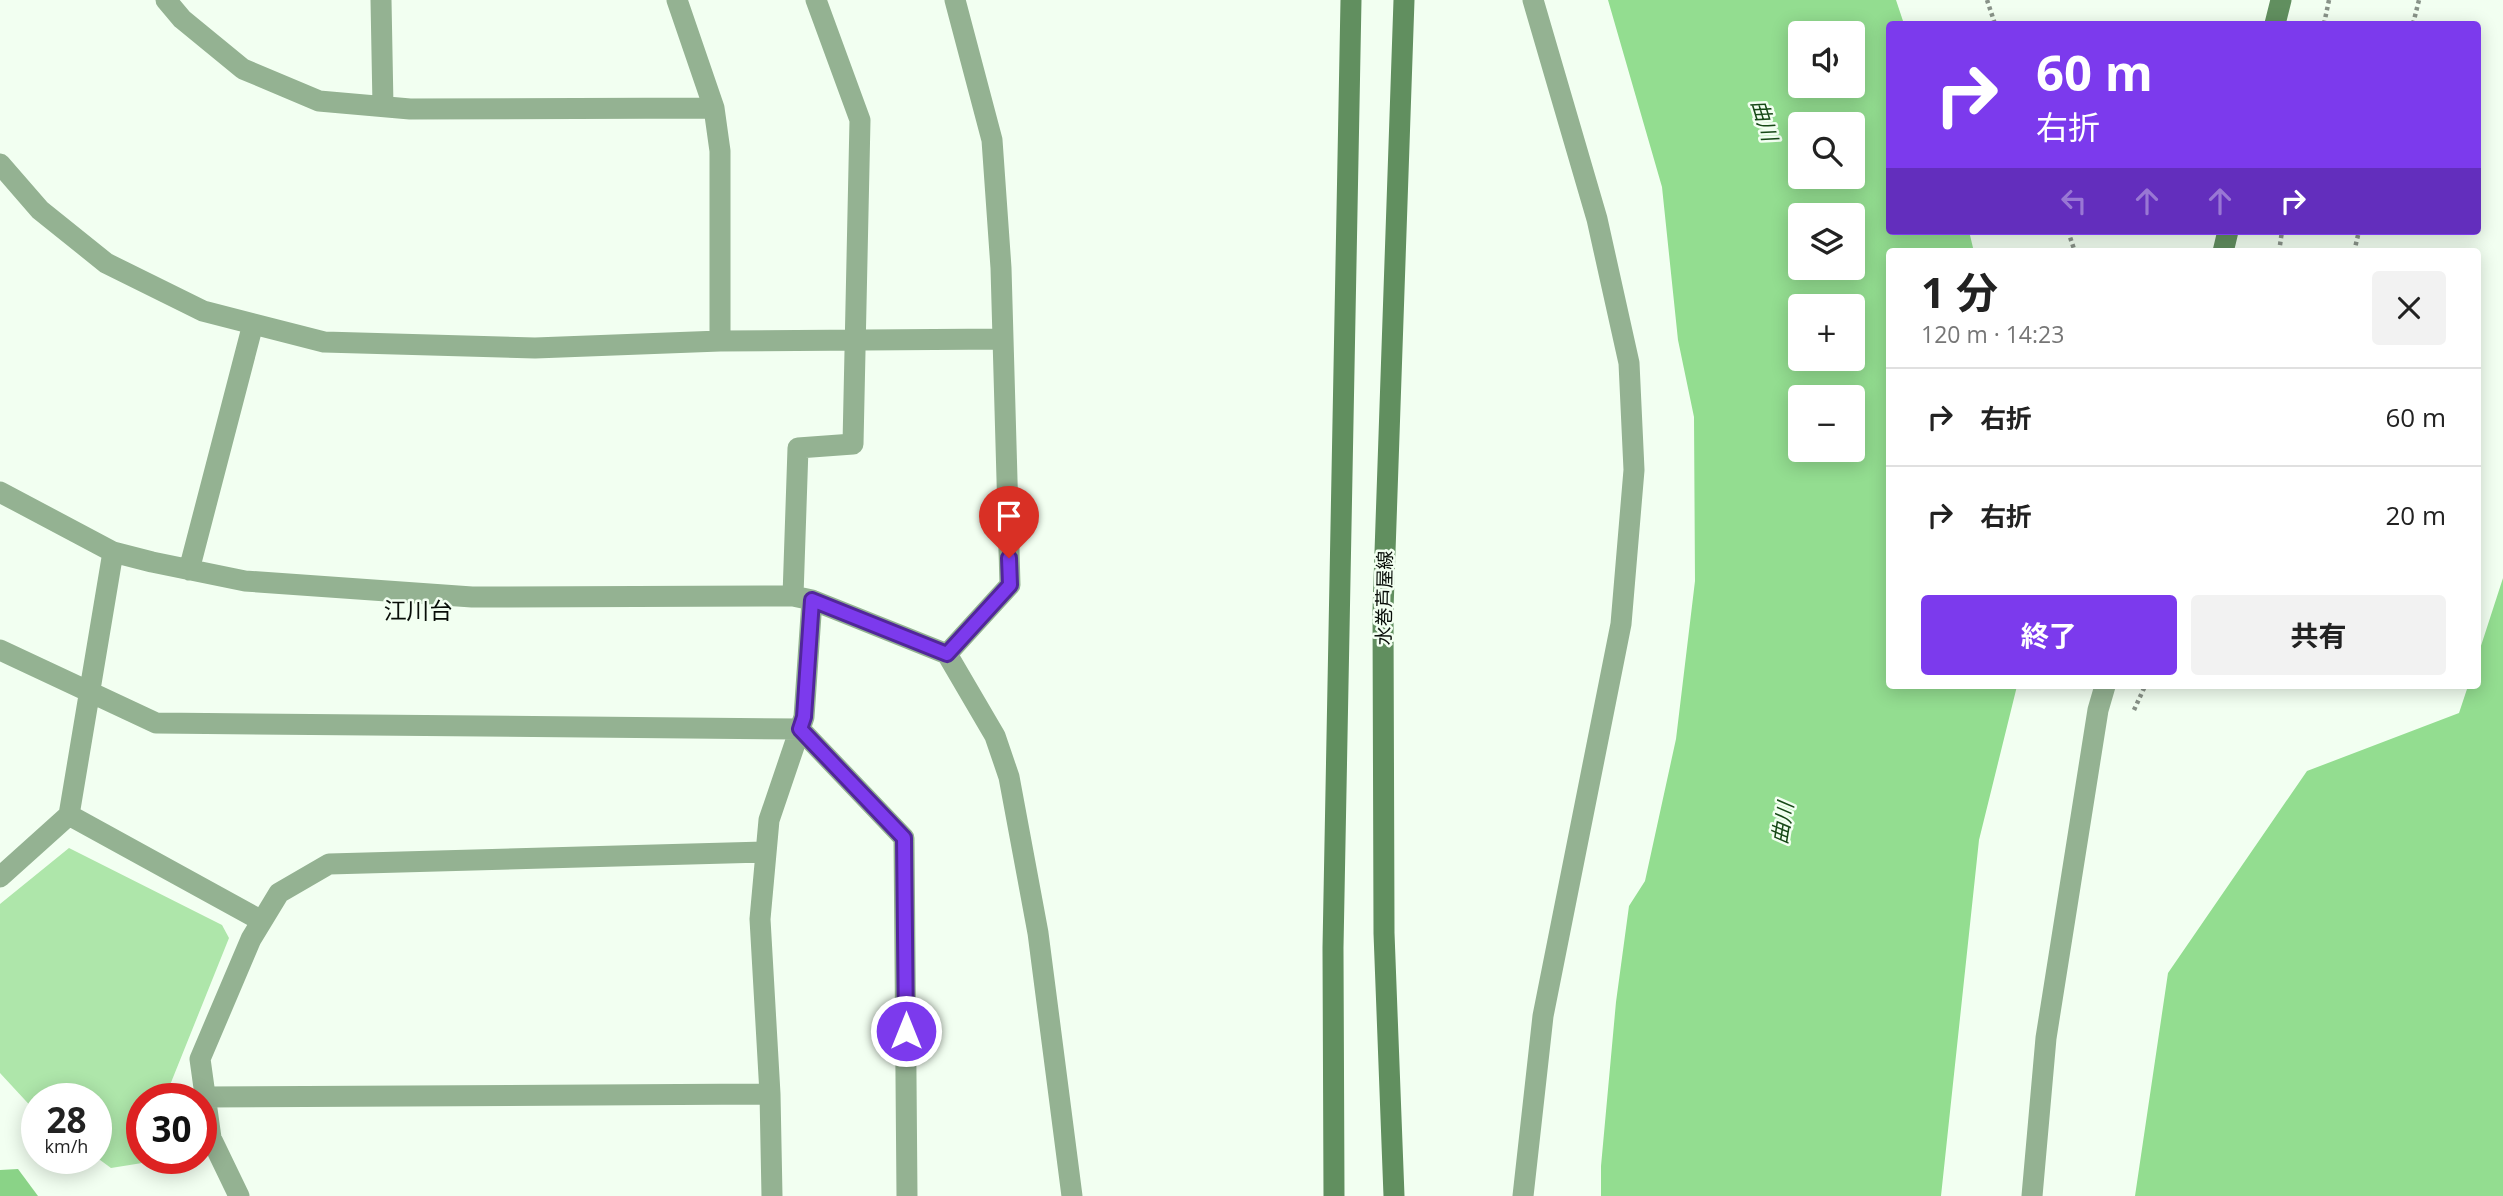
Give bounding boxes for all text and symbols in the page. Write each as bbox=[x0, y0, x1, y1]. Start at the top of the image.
map controls bbox=[1788, 21, 1865, 462]
button: sound bbox=[1788, 21, 1865, 98]
text: 60 m bbox=[2036, 39, 2153, 105]
icon: right bbox=[1921, 49, 2012, 140]
water label: 曲川 bbox=[1745, 96, 1785, 146]
text: 右折 bbox=[2036, 105, 2100, 148]
button: search bbox=[1788, 112, 1865, 189]
icon: left bbox=[2055, 182, 2093, 220]
icon: ahead bbox=[2128, 182, 2166, 220]
icon: ahead bbox=[2201, 182, 2239, 220]
icon: right bbox=[2274, 182, 2312, 220]
button: layers bbox=[1788, 203, 1865, 280]
text: 1 分 bbox=[1921, 263, 1998, 320]
button: close bbox=[2372, 271, 2446, 345]
button: + bbox=[1788, 294, 1865, 371]
text: 120 m · 14:23 bbox=[1921, 318, 2064, 350]
button: − bbox=[1788, 385, 1865, 462]
icon: right bbox=[1921, 398, 1959, 436]
text: 60 m bbox=[2385, 399, 2446, 435]
text: 右折 bbox=[1980, 400, 2032, 436]
pin bbox=[979, 486, 1039, 558]
icon: right bbox=[1921, 496, 1959, 534]
icon: arrive bbox=[990, 497, 1028, 535]
text: 20 m bbox=[2385, 497, 2446, 533]
text: 右折 bbox=[1980, 498, 2032, 534]
street label: 水巻芦屋線 bbox=[1370, 550, 1398, 646]
district label: 江川台 bbox=[384, 594, 453, 626]
button: 終了 bbox=[1921, 595, 2177, 675]
button: 共有 bbox=[2191, 595, 2446, 675]
water label: 曲川 bbox=[1765, 798, 1799, 846]
position arrow bbox=[869, 994, 943, 1068]
speed limit sign: 30 bbox=[126, 1083, 217, 1174]
text: 28 bbox=[46, 1096, 87, 1143]
text: km/h bbox=[45, 1134, 88, 1158]

